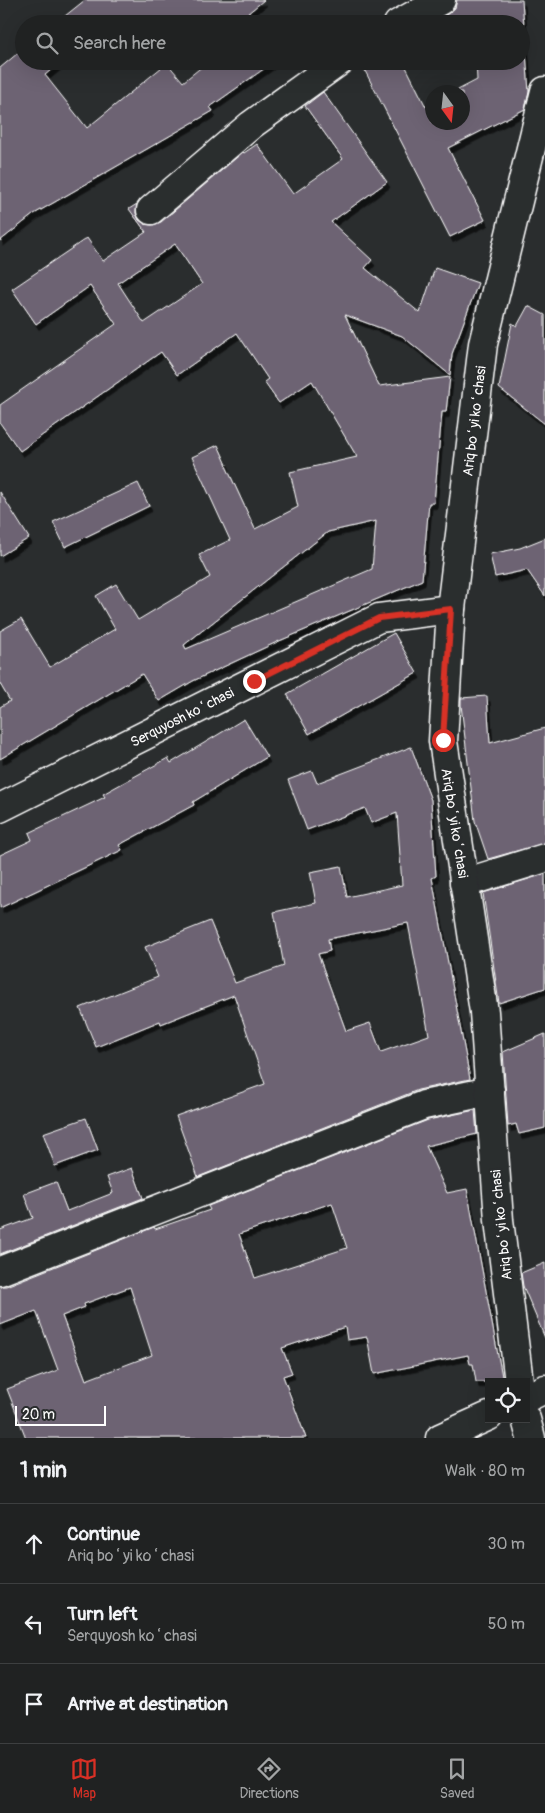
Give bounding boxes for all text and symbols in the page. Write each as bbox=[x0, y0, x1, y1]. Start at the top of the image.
search box bbox=[15, 15, 530, 70]
icon: search bbox=[33, 29, 61, 57]
text: Search here bbox=[73, 31, 166, 55]
north arrow bbox=[425, 85, 470, 130]
street label: Ariq boʻyi koʻchasi bbox=[459, 364, 490, 477]
route end bbox=[243, 670, 266, 693]
street label: Serquyosh koʻchasi bbox=[128, 684, 237, 751]
route start bbox=[432, 729, 455, 752]
street label: Ariq boʻyi koʻchasi bbox=[437, 767, 472, 880]
street label: Ariq boʻyi koʻchasi bbox=[487, 1168, 516, 1281]
map controls bbox=[485, 1378, 530, 1423]
button: locate bbox=[485, 1378, 530, 1423]
scale bar bbox=[15, 1403, 106, 1426]
text: 20 m bbox=[22, 1406, 55, 1423]
text: 1 min bbox=[20, 1457, 67, 1484]
text: Walk · 80 m bbox=[445, 1461, 525, 1481]
text: Continue bbox=[67, 1522, 140, 1546]
icon: ahead bbox=[20, 1530, 48, 1558]
text: 30 m bbox=[487, 1534, 525, 1554]
text: Ariq boʻyi koʻchasi bbox=[67, 1546, 194, 1566]
text: Turn left bbox=[67, 1602, 137, 1626]
icon: left bbox=[20, 1610, 48, 1638]
text: 50 m bbox=[488, 1614, 525, 1634]
text: Serquyosh koʻchasi bbox=[67, 1626, 197, 1646]
icon: arrive bbox=[20, 1690, 48, 1718]
text: Arrive at destination bbox=[67, 1692, 228, 1716]
tab: Map bbox=[70, 1755, 98, 1802]
tab: Directions bbox=[239, 1755, 299, 1802]
tab: Saved bbox=[440, 1755, 475, 1802]

